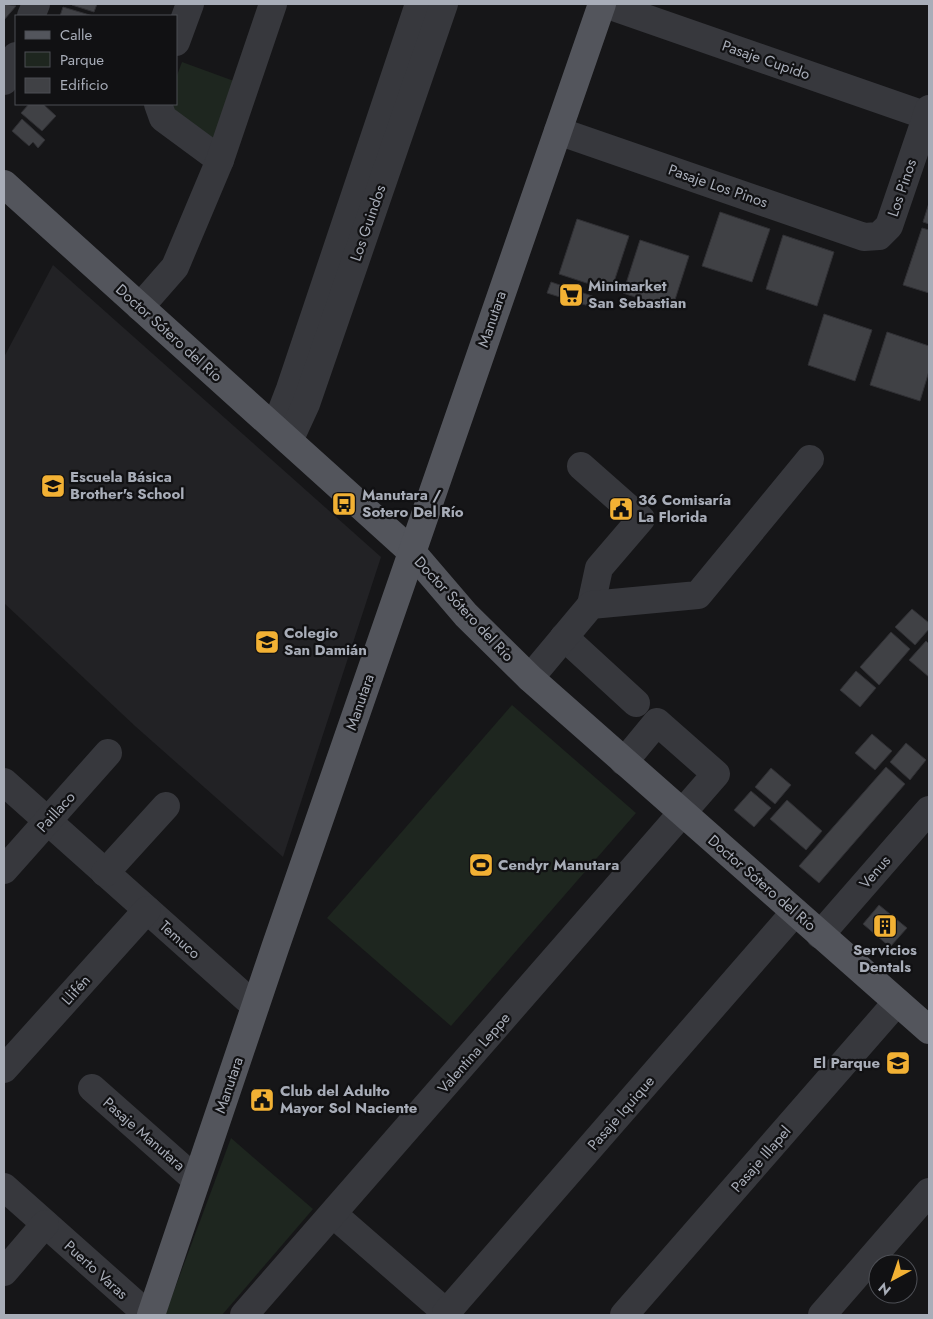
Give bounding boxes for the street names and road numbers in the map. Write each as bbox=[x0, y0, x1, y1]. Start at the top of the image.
street label: Pasaje Cupido bbox=[719, 35, 813, 85]
street label: Los Pinos bbox=[882, 156, 922, 220]
street label: Pasaje Los Pinos bbox=[665, 159, 771, 213]
street label: Los Guindos bbox=[345, 182, 391, 264]
street label: Doctor Sótero del Río bbox=[111, 279, 227, 387]
street label: Manutara bbox=[472, 288, 512, 350]
street label: Doctor Sótero del Río bbox=[409, 551, 519, 667]
street label: Manutara bbox=[340, 671, 380, 733]
street label: Paillaco bbox=[32, 787, 80, 837]
street label: Doctor Sótero del Río bbox=[703, 830, 821, 936]
street label: Venus bbox=[854, 850, 896, 894]
street label: Temuco bbox=[155, 916, 205, 964]
street label: Llifén bbox=[56, 970, 96, 1010]
street label: Valentina Leppe bbox=[433, 1007, 516, 1098]
street label: Manutara bbox=[209, 1054, 249, 1116]
street label: Pasaje Iquique bbox=[582, 1071, 660, 1155]
street label: Pasaje Manutara bbox=[98, 1092, 190, 1176]
street label: Pasaje Illapel bbox=[726, 1121, 796, 1197]
street label: Puerto Varas bbox=[59, 1235, 133, 1305]

